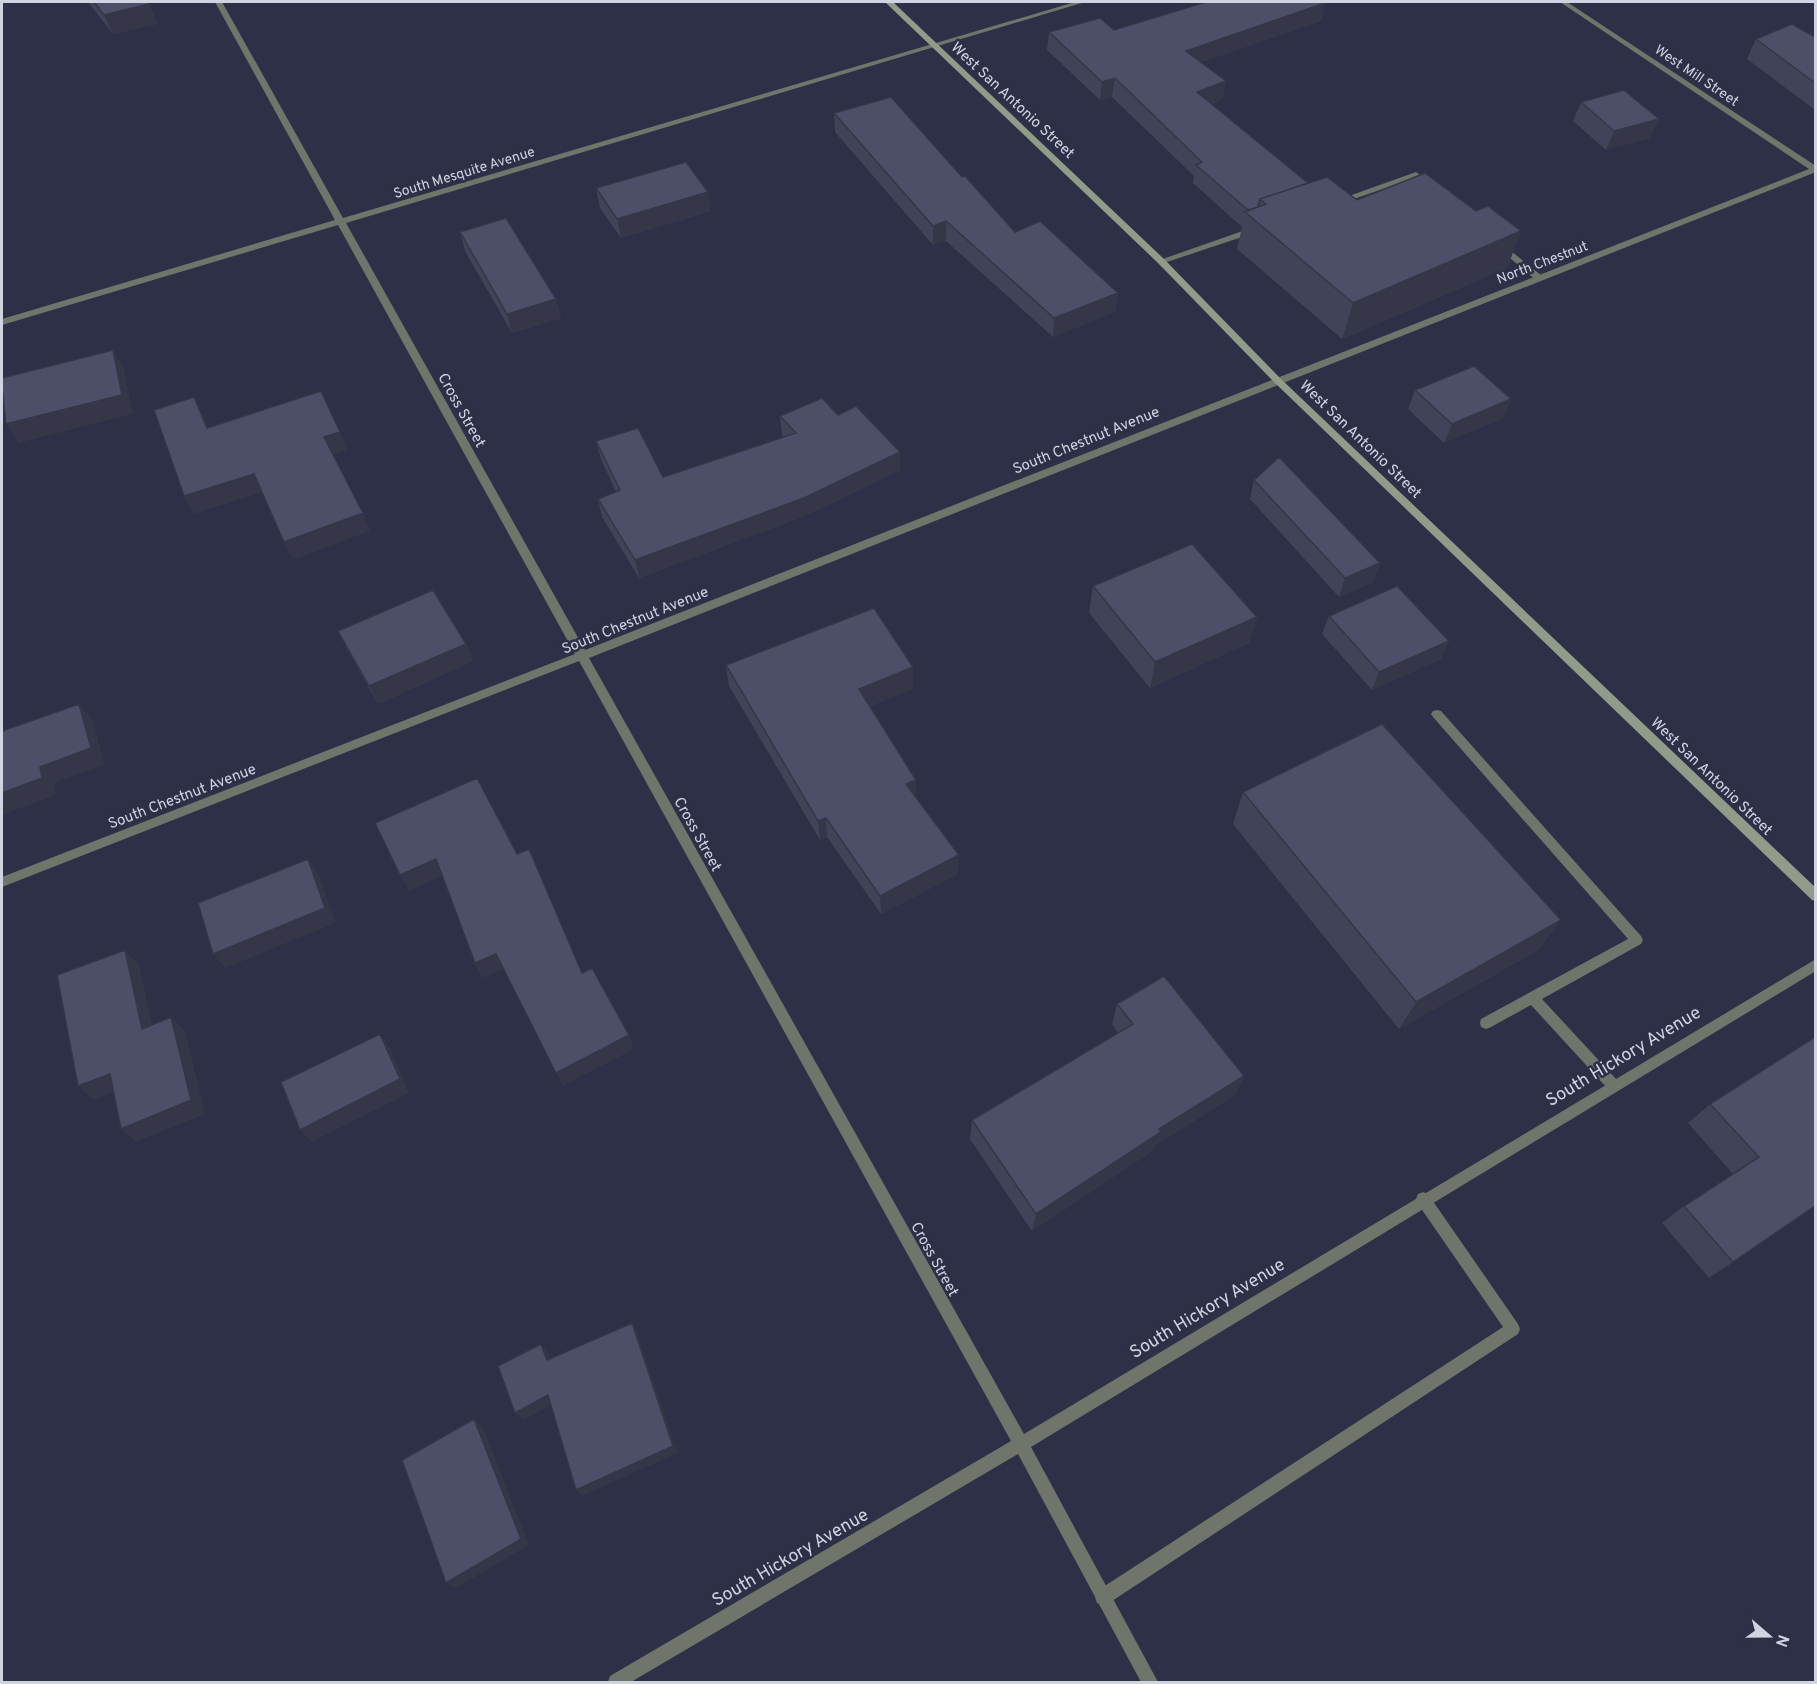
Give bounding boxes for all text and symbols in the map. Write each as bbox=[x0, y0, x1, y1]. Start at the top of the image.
street label: West San Antonio Street bbox=[946, 39, 1078, 163]
street label: West Mill Street bbox=[1651, 42, 1741, 111]
street label: South Mesquite Avenue bbox=[392, 144, 537, 203]
street label: North Chestnut bbox=[1495, 238, 1591, 289]
street label: Cross Street bbox=[432, 370, 489, 451]
street label: West San Antonio Street bbox=[1295, 377, 1425, 503]
street label: South Chestnut Avenue bbox=[1010, 403, 1163, 480]
street label: South Chestnut Avenue bbox=[559, 583, 712, 660]
street label: West San Antonio Street bbox=[1646, 714, 1776, 840]
street label: South Chestnut Avenue bbox=[106, 760, 259, 834]
street label: Cross Street bbox=[668, 794, 725, 875]
street label: South Hickory Avenue bbox=[1542, 1002, 1706, 1113]
street label: Cross Street bbox=[905, 1219, 962, 1300]
street label: South Hickory Avenue bbox=[1126, 1254, 1290, 1365]
street label: South Hickory Avenue bbox=[708, 1504, 873, 1613]
north arrow bbox=[1739, 1606, 1799, 1666]
text: N bbox=[1770, 1632, 1793, 1649]

